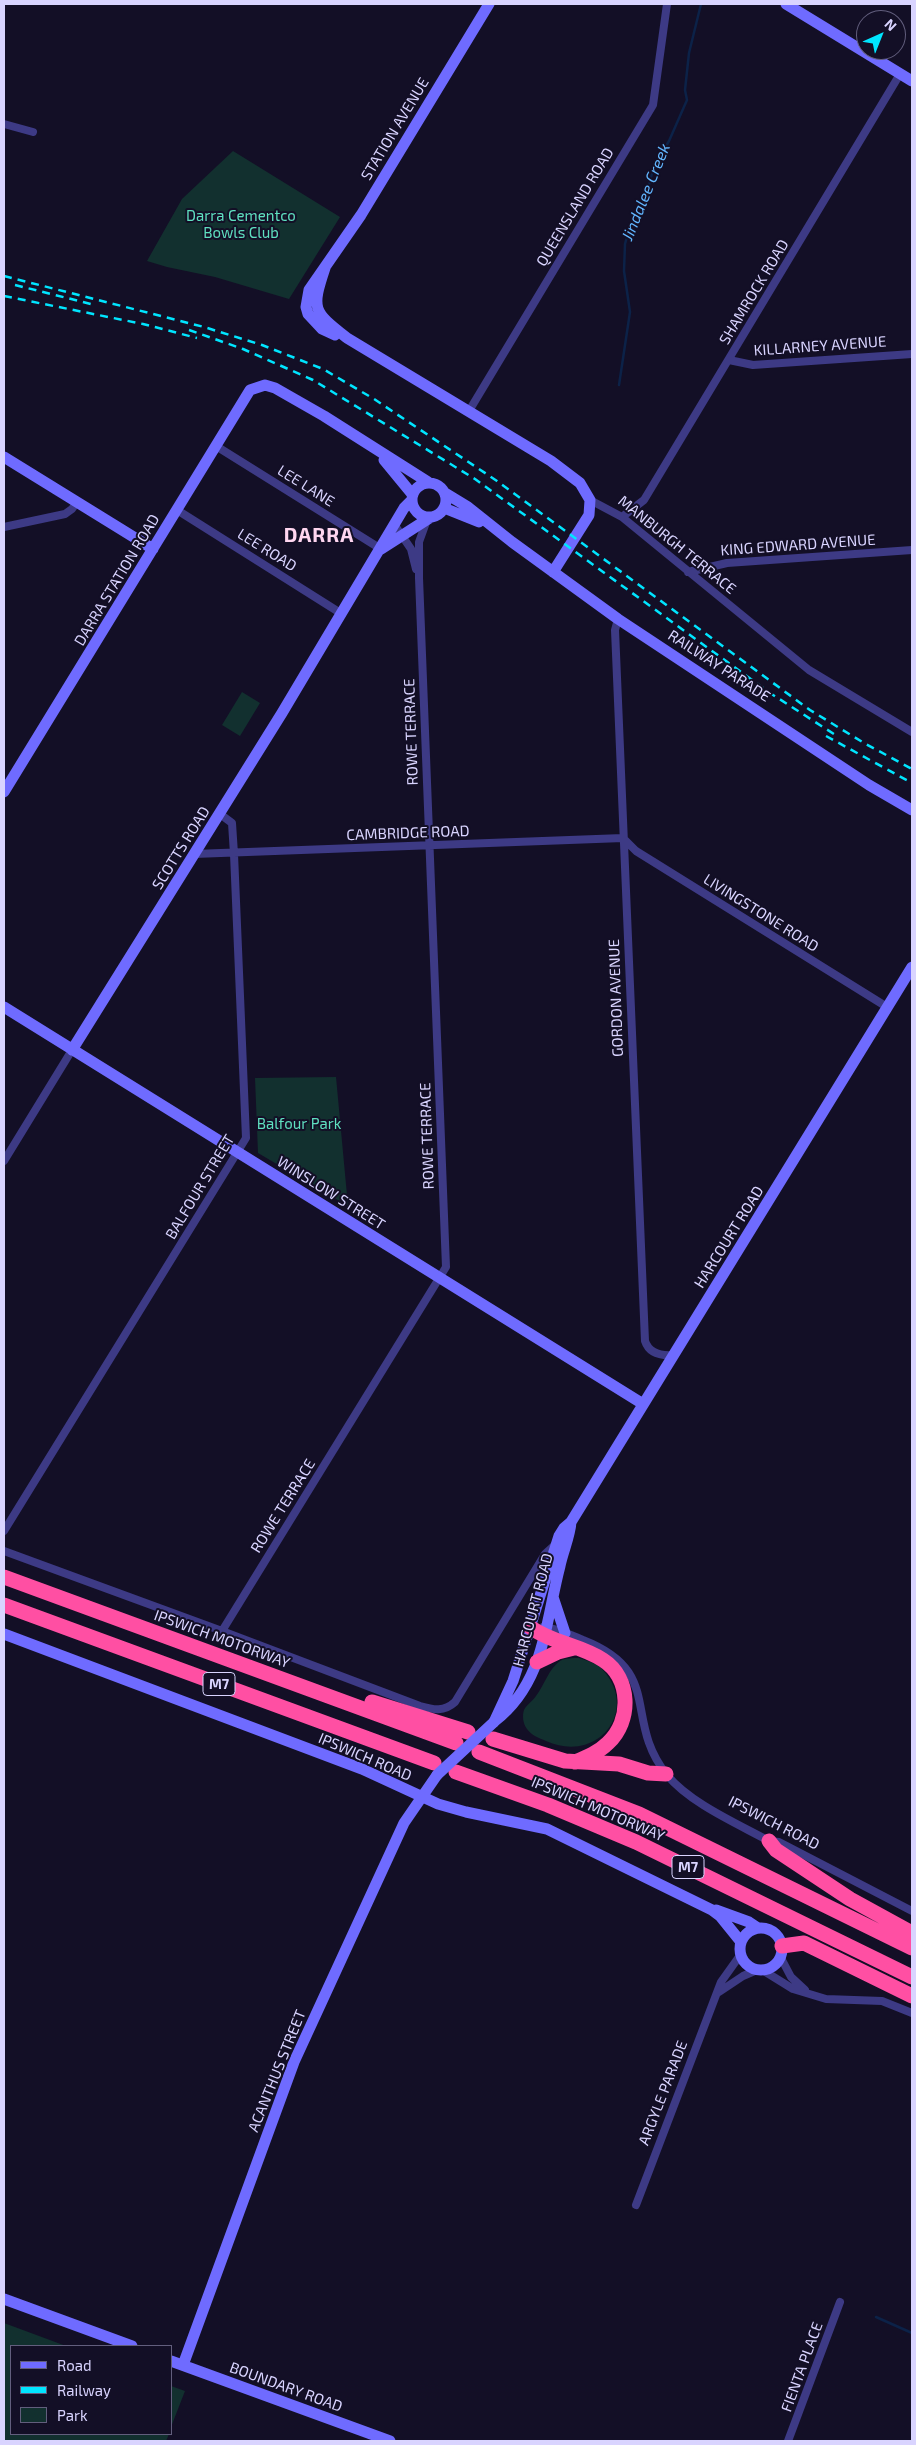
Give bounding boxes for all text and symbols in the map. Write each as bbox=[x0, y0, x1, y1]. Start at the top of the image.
north arrow bbox=[856, 10, 906, 60]
text: N bbox=[882, 15, 901, 34]
street label: STATION AVENUE bbox=[357, 74, 433, 184]
water label: Jindalee Creek bbox=[618, 141, 674, 243]
street label: QUEENSLAND ROAD bbox=[532, 144, 618, 270]
park label: Darra Cementco Bowls Club bbox=[186, 207, 296, 242]
street label: SHAMROCK ROAD bbox=[716, 236, 792, 348]
street label: KILLARNEY AVENUE bbox=[753, 332, 887, 360]
street label: LEE LANE bbox=[274, 461, 338, 511]
street label: MANBURGH TERRACE bbox=[614, 492, 740, 598]
street label: DARRA STATION ROAD bbox=[71, 511, 163, 649]
district label: DARRA bbox=[283, 523, 355, 547]
street label: LEE ROAD bbox=[234, 525, 300, 575]
street label: KING EDWARD AVENUE bbox=[720, 531, 876, 559]
street label: RAILWAY PARADE bbox=[664, 626, 774, 706]
street label: ROWE TERRACE bbox=[400, 678, 422, 786]
street label: SCOTTS ROAD bbox=[148, 803, 214, 893]
street label: CAMBRIDGE ROAD bbox=[346, 822, 470, 844]
street label: LIVINGSTONE ROAD bbox=[700, 870, 822, 956]
street label: GORDON AVENUE bbox=[605, 939, 627, 1057]
street label: ROWE TERRACE bbox=[416, 1082, 438, 1190]
park label: Balfour Park bbox=[257, 1115, 341, 1133]
street label: BALFOUR STREET bbox=[162, 1131, 238, 1243]
street label: WINSLOW STREET bbox=[274, 1152, 388, 1234]
street label: HARCOURT ROAD bbox=[690, 1183, 768, 1291]
street label: ROWE TERRACE bbox=[247, 1456, 319, 1556]
street label: HARCOURT ROAD bbox=[509, 1551, 557, 1669]
street label: IPSWICH MOTORWAY bbox=[152, 1606, 292, 1672]
road number: M7 bbox=[203, 1672, 235, 1696]
street label: IPSWICH ROAD bbox=[316, 1729, 414, 1785]
street label: IPSWICH MOTORWAY bbox=[529, 1773, 667, 1845]
street label: IPSWICH ROAD bbox=[725, 1792, 823, 1854]
road number: M7 bbox=[672, 1855, 704, 1878]
street label: ACANTHUS STREET bbox=[244, 2007, 310, 2135]
street label: ARGYLE PARADE bbox=[635, 2038, 691, 2148]
street label: FIENTA PLACE bbox=[777, 2320, 827, 2414]
legend bbox=[10, 2345, 172, 2435]
text: Road bbox=[57, 2356, 92, 2374]
street label: BOUNDARY ROAD bbox=[227, 2358, 345, 2416]
text: Railway bbox=[57, 2381, 111, 2399]
text: Park bbox=[57, 2406, 88, 2424]

